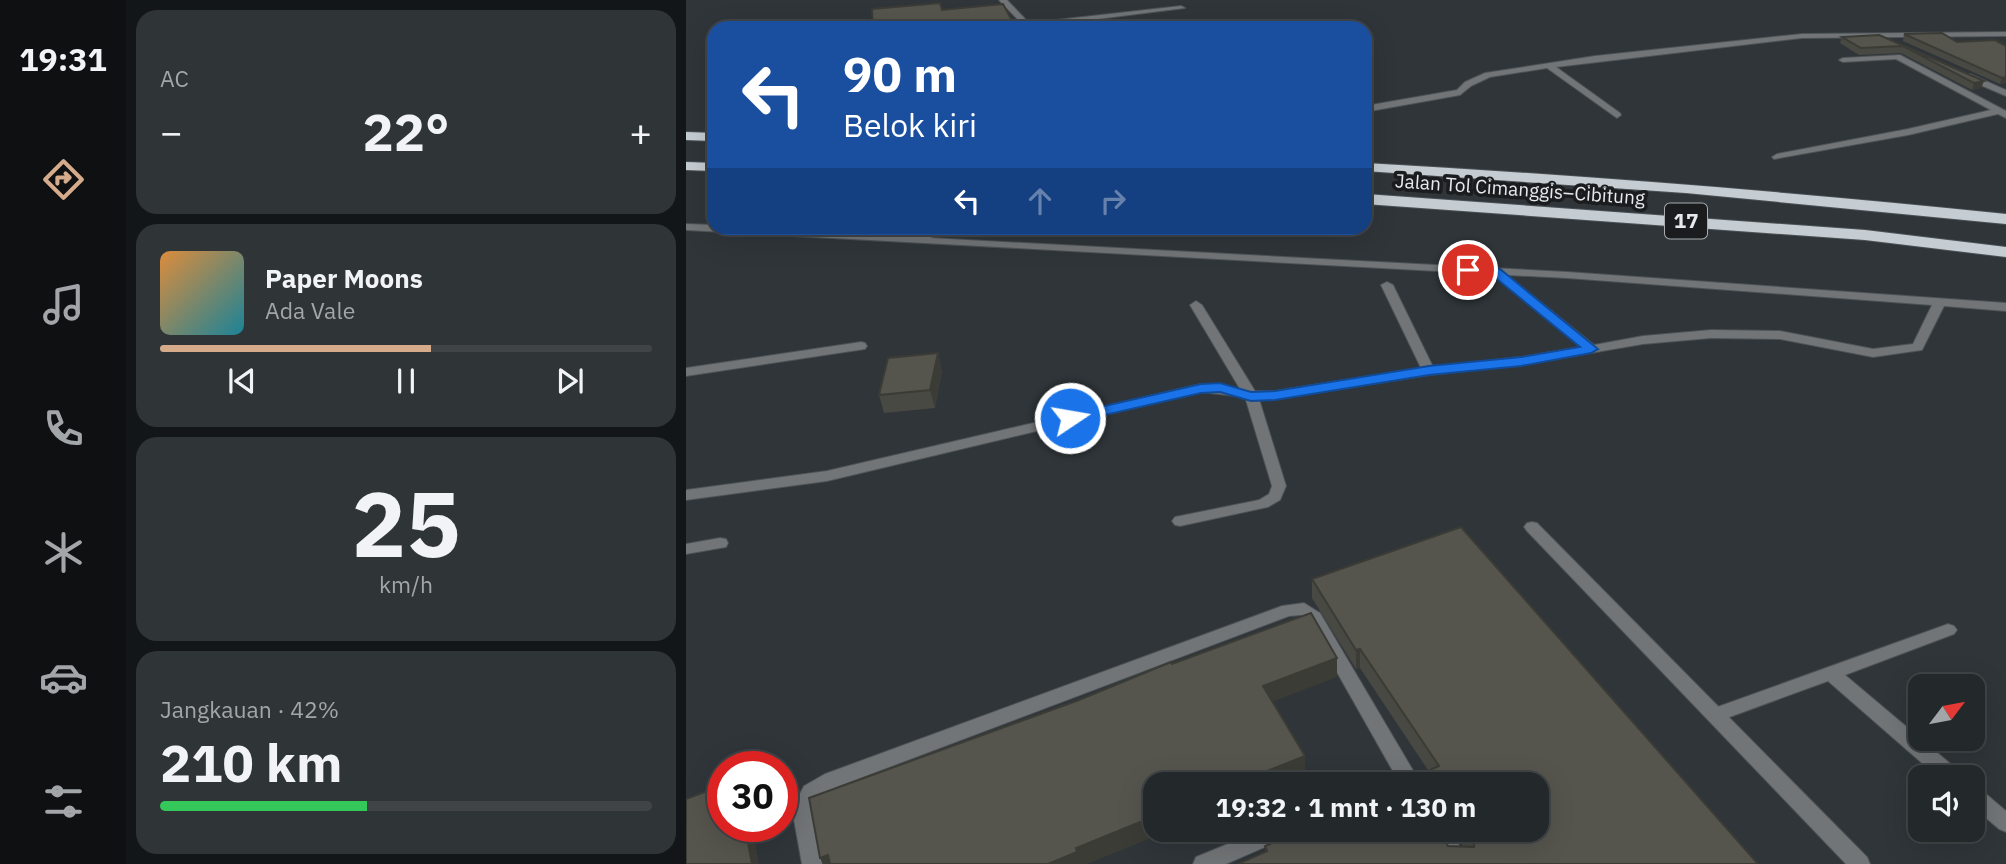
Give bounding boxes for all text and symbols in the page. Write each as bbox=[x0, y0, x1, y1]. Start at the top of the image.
text: 19:31 bbox=[19, 38, 107, 80]
text: 90 m bbox=[843, 42, 957, 105]
icon: left bbox=[728, 49, 819, 140]
text: AC bbox=[160, 63, 189, 93]
text: 22° bbox=[363, 98, 449, 165]
text: Belok kiri bbox=[843, 104, 977, 146]
text: − bbox=[160, 107, 183, 156]
text: + bbox=[629, 107, 652, 156]
icon: directions bbox=[39, 155, 88, 204]
street label: Jalan Tol Cimanggis–Cibitung bbox=[1394, 168, 1646, 210]
icon: left bbox=[948, 182, 986, 220]
icon: ahead bbox=[1021, 182, 1059, 220]
icon: right bbox=[1094, 182, 1132, 220]
road number: 17 bbox=[1665, 204, 1707, 238]
pin bbox=[1438, 240, 1498, 300]
icon: arrive bbox=[1449, 251, 1487, 289]
text: Paper Moons bbox=[265, 261, 423, 295]
icon: music bbox=[39, 280, 88, 329]
text: Ada Vale bbox=[265, 295, 355, 325]
icon: previous bbox=[223, 362, 261, 400]
icon: pause bbox=[387, 362, 425, 400]
icon: next bbox=[551, 362, 589, 400]
position arrow bbox=[1033, 381, 1107, 455]
icon: phone bbox=[39, 404, 88, 453]
text: 25 bbox=[351, 464, 461, 582]
icon: climate bbox=[39, 528, 88, 577]
text: km/h bbox=[379, 569, 433, 599]
icon: car bbox=[39, 653, 88, 702]
north arrow bbox=[1908, 674, 1984, 751]
map controls bbox=[1908, 674, 1985, 842]
text: Jangkauan · 42% bbox=[160, 694, 339, 724]
text: 210 km bbox=[160, 729, 342, 796]
speed limit sign: 30 bbox=[707, 751, 798, 842]
button: sound bbox=[1908, 765, 1985, 842]
icon: filters bbox=[39, 777, 88, 826]
text: 19:32 · 1 mnt · 130 m bbox=[1216, 790, 1476, 824]

